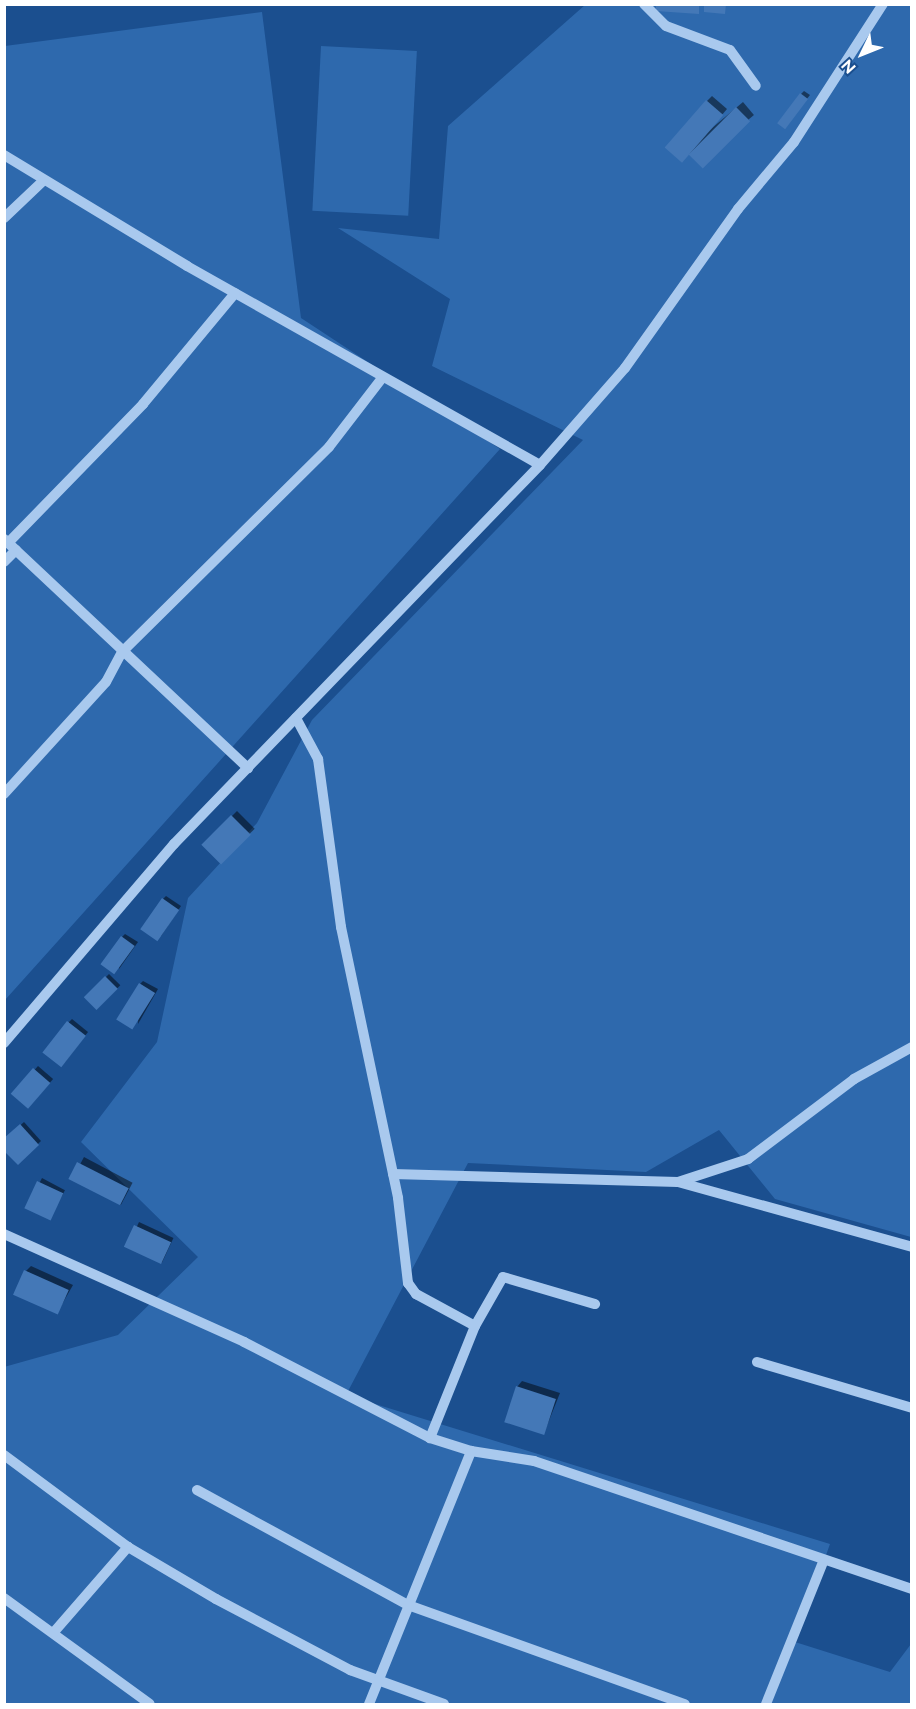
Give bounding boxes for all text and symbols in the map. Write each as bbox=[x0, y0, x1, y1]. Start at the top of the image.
north arrow bbox=[832, 24, 892, 84]
text: N bbox=[837, 56, 860, 78]

